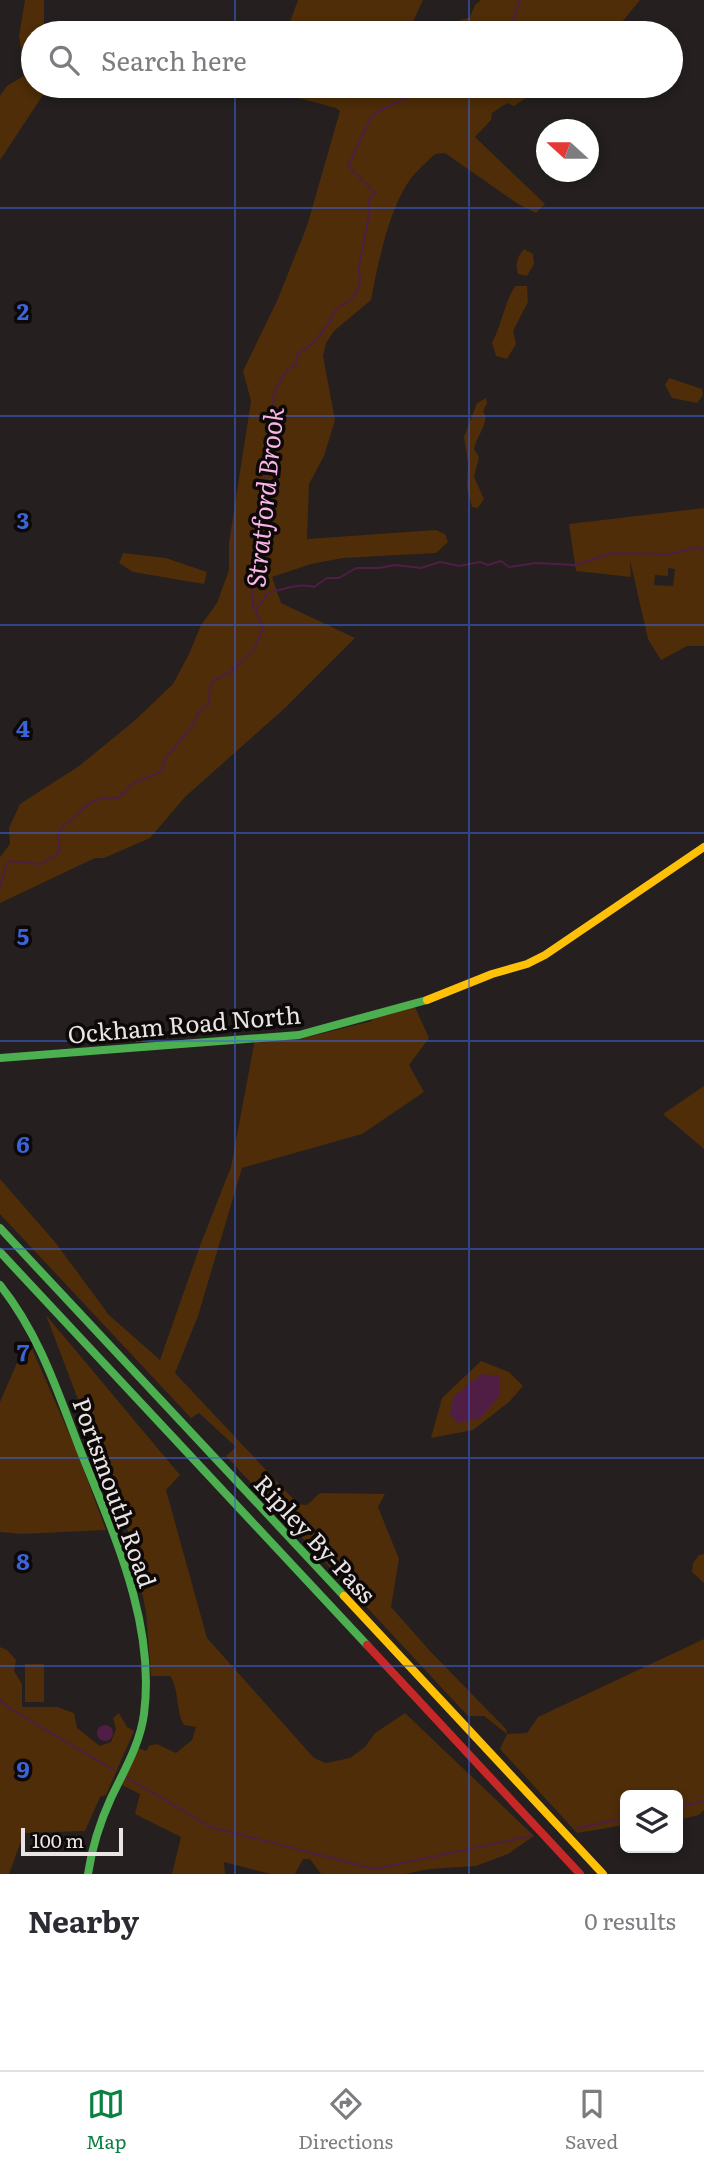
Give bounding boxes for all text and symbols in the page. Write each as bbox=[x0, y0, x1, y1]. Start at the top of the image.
search box bbox=[21, 21, 683, 98]
text: Search here bbox=[101, 40, 247, 79]
icon: search bbox=[45, 41, 83, 79]
north arrow bbox=[536, 119, 599, 182]
text: 2 bbox=[17, 293, 29, 327]
water label: Stratford Brook bbox=[234, 404, 292, 589]
text: 3 bbox=[17, 502, 29, 536]
text: 4 bbox=[16, 710, 30, 744]
text: 5 bbox=[17, 918, 29, 952]
street label: Ockham Road North bbox=[66, 995, 302, 1051]
text: 6 bbox=[16, 1126, 30, 1160]
text: 7 bbox=[17, 1334, 30, 1368]
street label: Portsmouth Road bbox=[65, 1392, 167, 1592]
street label: Ripley By-Pass bbox=[247, 1466, 385, 1610]
text: 8 bbox=[16, 1543, 30, 1577]
text: 9 bbox=[16, 1751, 30, 1785]
map controls bbox=[620, 1790, 683, 1853]
button: layers bbox=[620, 1790, 683, 1853]
scale bar bbox=[21, 1825, 122, 1857]
text: 100 m bbox=[32, 1826, 84, 1854]
text: Nearby bbox=[28, 1898, 139, 1942]
text: 0 results bbox=[584, 1903, 676, 1937]
tab: Map bbox=[86, 2085, 126, 2155]
tab: Directions bbox=[298, 2085, 393, 2155]
tab: Saved bbox=[565, 2085, 618, 2155]

